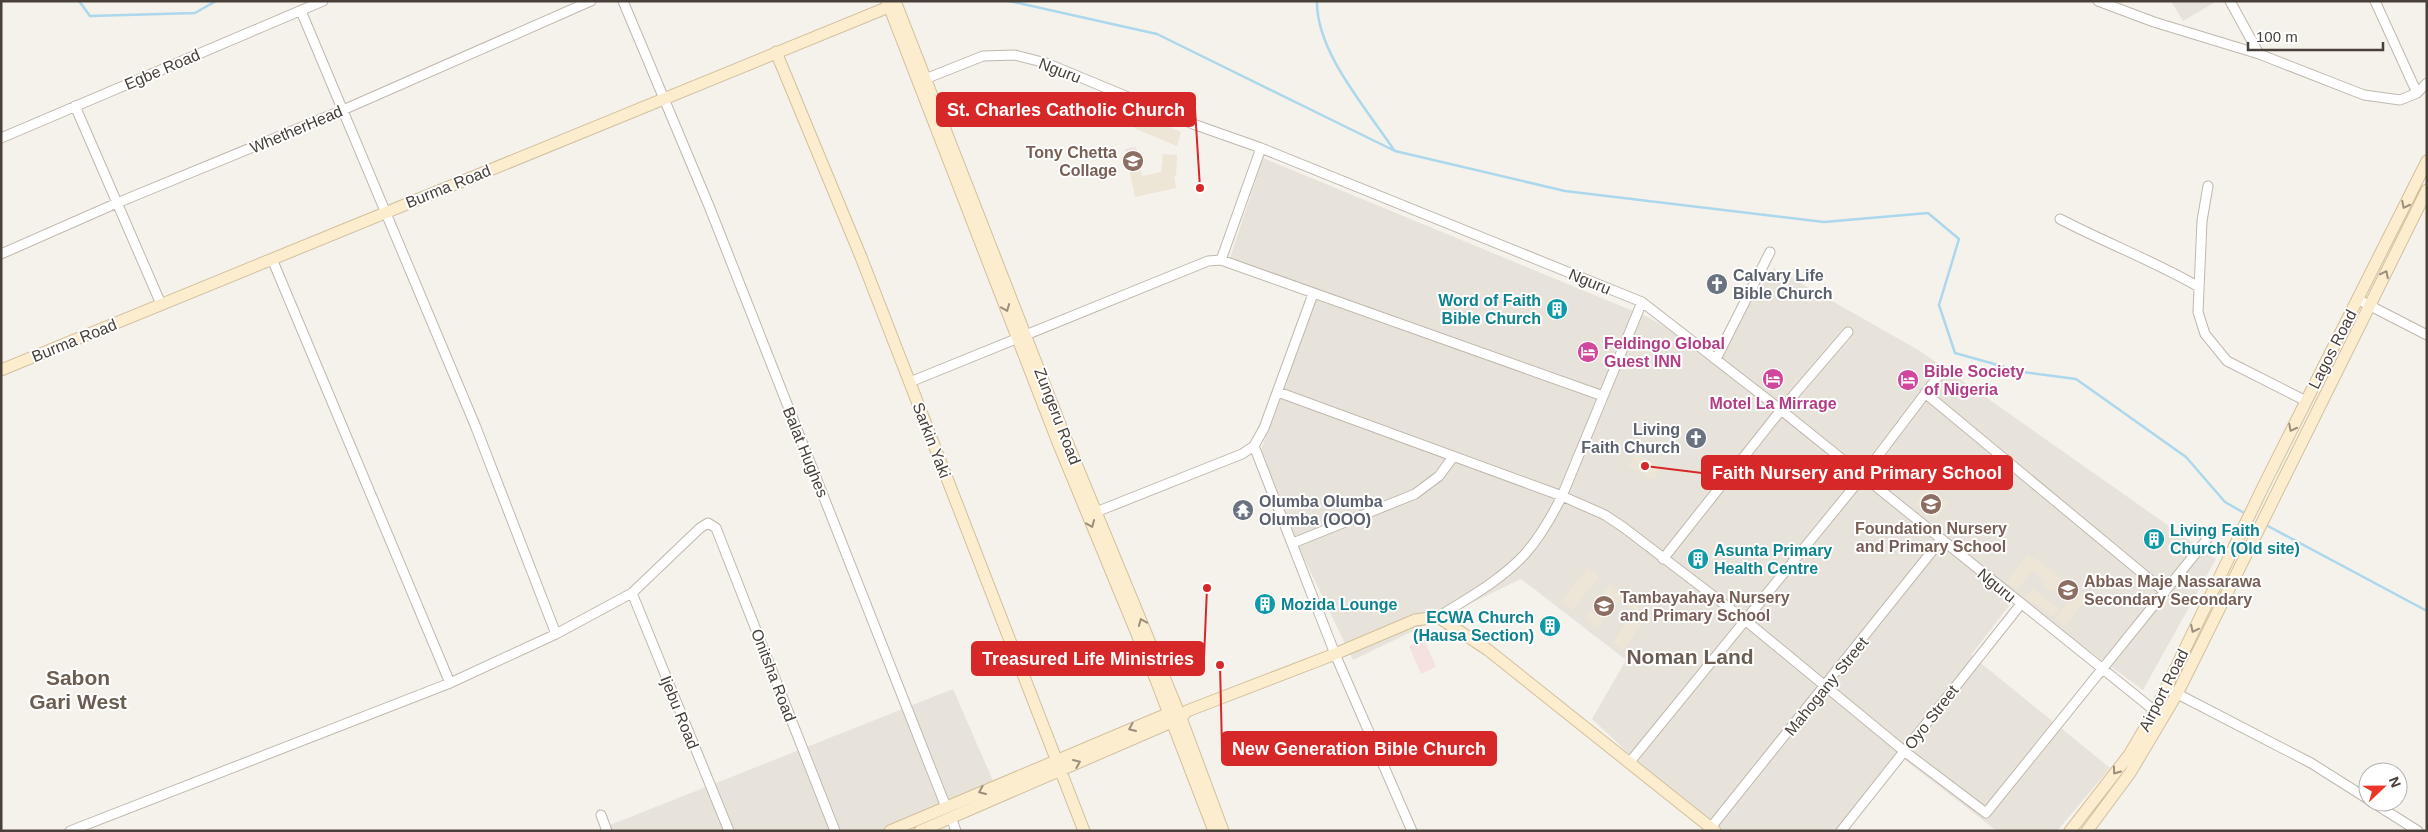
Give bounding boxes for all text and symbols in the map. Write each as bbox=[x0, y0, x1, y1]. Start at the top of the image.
scale bar bbox=[2248, 20, 2383, 52]
text: 100 m bbox=[2256, 28, 2298, 45]
street label: Egbe Road bbox=[122, 46, 202, 93]
street label: Nguru bbox=[1036, 55, 1083, 86]
callout: St. Charles Catholic Church bbox=[937, 93, 1195, 126]
text: St. Charles Catholic Church bbox=[947, 100, 1185, 120]
street label: WhetherHead bbox=[247, 102, 345, 157]
place label: Tony Chetta Collage bbox=[1026, 144, 1117, 179]
school or university icon: Tony Chetta Collage bbox=[1121, 149, 1145, 173]
street label: Burma Road bbox=[403, 162, 493, 211]
one-way arrow bbox=[2401, 199, 2411, 208]
street label: Nguru bbox=[1566, 265, 1613, 298]
place label: Calvary Life Bible Church bbox=[1733, 267, 1833, 302]
one-way arrow bbox=[2379, 270, 2389, 279]
church icon: Calvary Life Bible Church bbox=[1705, 272, 1729, 296]
place label: Word of Faith Bible Church bbox=[1438, 292, 1541, 327]
building icon: Word of Faith Bible Church bbox=[1545, 297, 1569, 321]
one-way arrow bbox=[1000, 303, 1010, 312]
street label: Lagos Road bbox=[2305, 307, 2360, 392]
street label: Burma Road bbox=[29, 316, 119, 365]
place label: Feldingo Global Guest INN bbox=[1604, 335, 1725, 370]
hotel icon: Feldingo Global Guest INN bbox=[1576, 340, 1600, 364]
place label: Bible Society of Nigeria bbox=[1924, 363, 2025, 398]
street label: Zungeru Road bbox=[1031, 365, 1084, 467]
hotel icon: Motel La Mirrage bbox=[1761, 367, 1785, 391]
hotel icon: Bible Society of Nigeria bbox=[1896, 368, 1920, 392]
place label: Motel La Mirrage bbox=[1709, 395, 1837, 412]
street label: Sarkin Yaki bbox=[909, 400, 954, 480]
street label: Balat Hughes bbox=[780, 404, 831, 500]
place label: Living Faith Church bbox=[1581, 421, 1680, 456]
one-way arrow bbox=[2288, 423, 2298, 432]
church icon: Living Faith Church bbox=[1684, 426, 1708, 450]
callout: Faith Nursery and Primary School bbox=[1702, 456, 2012, 489]
text: Faith Nursery and Primary School bbox=[1712, 463, 2002, 483]
school or university icon: Foundation Nursery and Primary School bbox=[1919, 492, 1943, 516]
place label: Olumba Olumba Olumba (OOO) bbox=[1259, 493, 1383, 528]
temple icon: Olumba Olumba Olumba (OOO) bbox=[1231, 498, 1255, 522]
one-way arrow bbox=[1084, 519, 1095, 528]
place label: Foundation Nursery and Primary School bbox=[1855, 520, 2007, 555]
place label: Living Faith Church (Old site) bbox=[2170, 522, 2300, 557]
building icon: Living Faith Church (Old site) bbox=[2142, 527, 2166, 551]
place label: Asunta Primary Health Centre bbox=[1714, 542, 1832, 577]
building icon: Asunta Primary Health Centre bbox=[1686, 547, 1710, 571]
street label: Nguru bbox=[1974, 565, 2019, 606]
place label: Abbas Maje Nassarawa Secondary Secondary bbox=[2084, 573, 2261, 608]
school or university icon: Abbas Maje Nassarawa Secondary Secondary bbox=[2056, 578, 2080, 602]
place label: Tambayahaya Nursery and Primary School bbox=[1620, 589, 1790, 624]
building icon: Mozida Lounge bbox=[1253, 592, 1277, 616]
school or university icon: Tambayahaya Nursery and Primary School bbox=[1592, 594, 1616, 618]
place label: Mozida Lounge bbox=[1281, 596, 1398, 613]
place label: ECWA Church (Hausa Section) bbox=[1413, 609, 1534, 644]
building icon: ECWA Church (Hausa Section) bbox=[1538, 614, 1562, 638]
one-way arrow bbox=[1137, 619, 1147, 627]
one-way arrow bbox=[2190, 624, 2201, 633]
street label: Onitsha Road bbox=[748, 626, 799, 724]
street label: Mahogany Street bbox=[1781, 633, 1872, 739]
callout: Treasured Life Ministries bbox=[972, 642, 1204, 675]
district label: Noman Land bbox=[1626, 645, 1754, 668]
street label: Airport Road bbox=[2135, 646, 2191, 734]
text: Treasured Life Ministries bbox=[982, 649, 1194, 669]
district label: Sabon Gari West bbox=[29, 666, 127, 713]
street label: Ijebu Road bbox=[657, 673, 702, 751]
street label: Oyo Street bbox=[1901, 682, 1962, 753]
one-way arrow bbox=[1128, 722, 1137, 733]
callout: New Generation Bible Church bbox=[1222, 732, 1496, 765]
text: New Generation Bible Church bbox=[1232, 739, 1486, 759]
one-way arrow bbox=[1072, 758, 1081, 769]
north arrow bbox=[2358, 762, 2408, 812]
one-way arrow bbox=[2114, 765, 2122, 774]
text: N bbox=[2386, 774, 2404, 790]
one-way arrow bbox=[978, 785, 987, 796]

